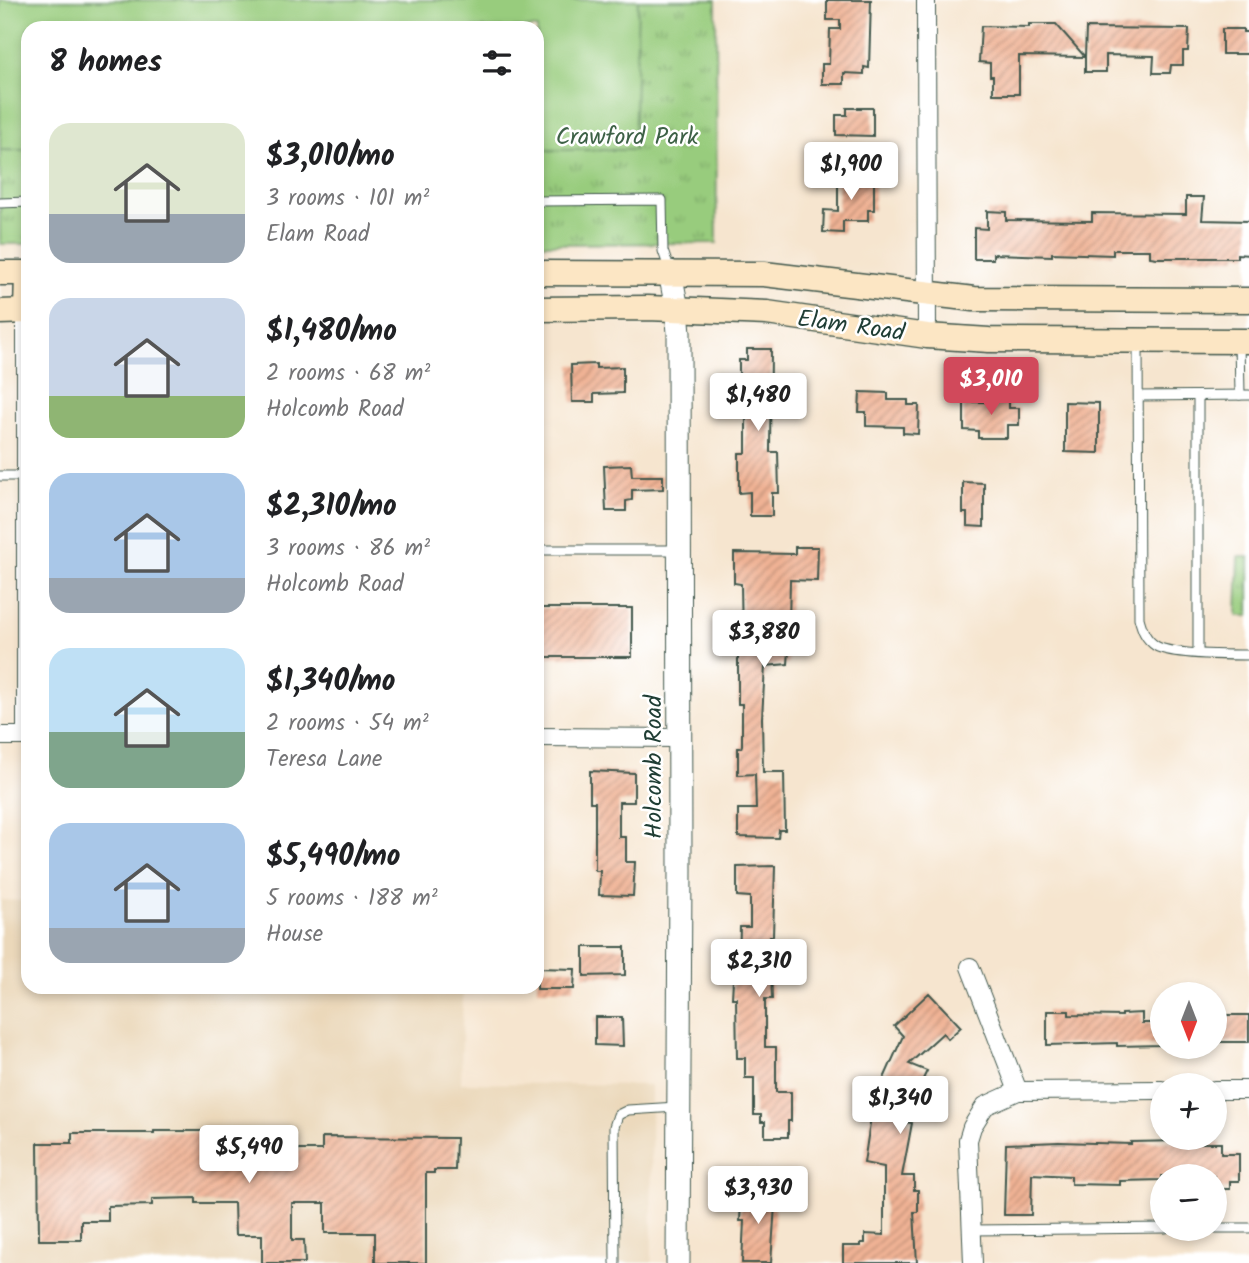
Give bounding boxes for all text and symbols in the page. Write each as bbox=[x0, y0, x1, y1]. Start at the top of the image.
text: 8 homes bbox=[49, 39, 162, 87]
icon: filters bbox=[478, 44, 516, 82]
park label: Crawford Park bbox=[556, 118, 699, 157]
text: $3,010/mo bbox=[266, 133, 395, 181]
pin: $1,900 bbox=[794, 142, 908, 202]
text: $1,900 bbox=[820, 147, 882, 183]
icon: home bbox=[105, 151, 189, 235]
text: 3 rooms · 101 m² bbox=[266, 181, 429, 217]
text: Elam Road bbox=[266, 217, 370, 253]
street label: Elam Road bbox=[795, 300, 908, 353]
text: $1,480/mo bbox=[266, 308, 397, 356]
icon: home bbox=[105, 326, 189, 410]
text: 2 rooms · 68 m² bbox=[266, 356, 430, 392]
pin: $3,010 bbox=[934, 358, 1048, 417]
text: $3,010 bbox=[960, 362, 1022, 398]
pin: $1,480 bbox=[701, 374, 815, 433]
text: $1,480 bbox=[726, 378, 790, 414]
text: Holcomb Road bbox=[266, 392, 404, 428]
text: $2,310/mo bbox=[266, 483, 397, 531]
icon: home bbox=[105, 501, 189, 585]
text: 3 rooms · 86 m² bbox=[266, 531, 430, 567]
text: Holcomb Road bbox=[266, 567, 404, 603]
pin: $3,880 bbox=[707, 610, 821, 670]
text: $3,880 bbox=[728, 615, 800, 651]
text: $1,340/mo bbox=[266, 658, 396, 706]
icon: home bbox=[105, 676, 189, 760]
street label: Holcomb Road bbox=[635, 694, 674, 839]
text: 2 rooms · 54 m² bbox=[266, 706, 429, 742]
text: Teresa Lane bbox=[266, 742, 382, 778]
text: $5,490/mo bbox=[266, 833, 400, 881]
icon: home bbox=[105, 851, 189, 935]
text: 5 rooms · 188 m² bbox=[266, 881, 438, 917]
text: House bbox=[266, 917, 323, 953]
pin: $2,310 bbox=[702, 940, 816, 999]
text: $2,310 bbox=[727, 944, 791, 980]
north arrow bbox=[1150, 982, 1227, 1059]
map controls bbox=[1150, 982, 1227, 1241]
button: + bbox=[1150, 1073, 1227, 1150]
pin: $1,340 bbox=[843, 1076, 957, 1136]
text: $1,340 bbox=[868, 1081, 932, 1117]
pin: $5,490 bbox=[192, 1126, 306, 1185]
text: $5,490 bbox=[215, 1130, 283, 1166]
button: − bbox=[1150, 1164, 1227, 1241]
pin: $3,930 bbox=[701, 1166, 815, 1226]
text: $3,930 bbox=[724, 1171, 792, 1207]

